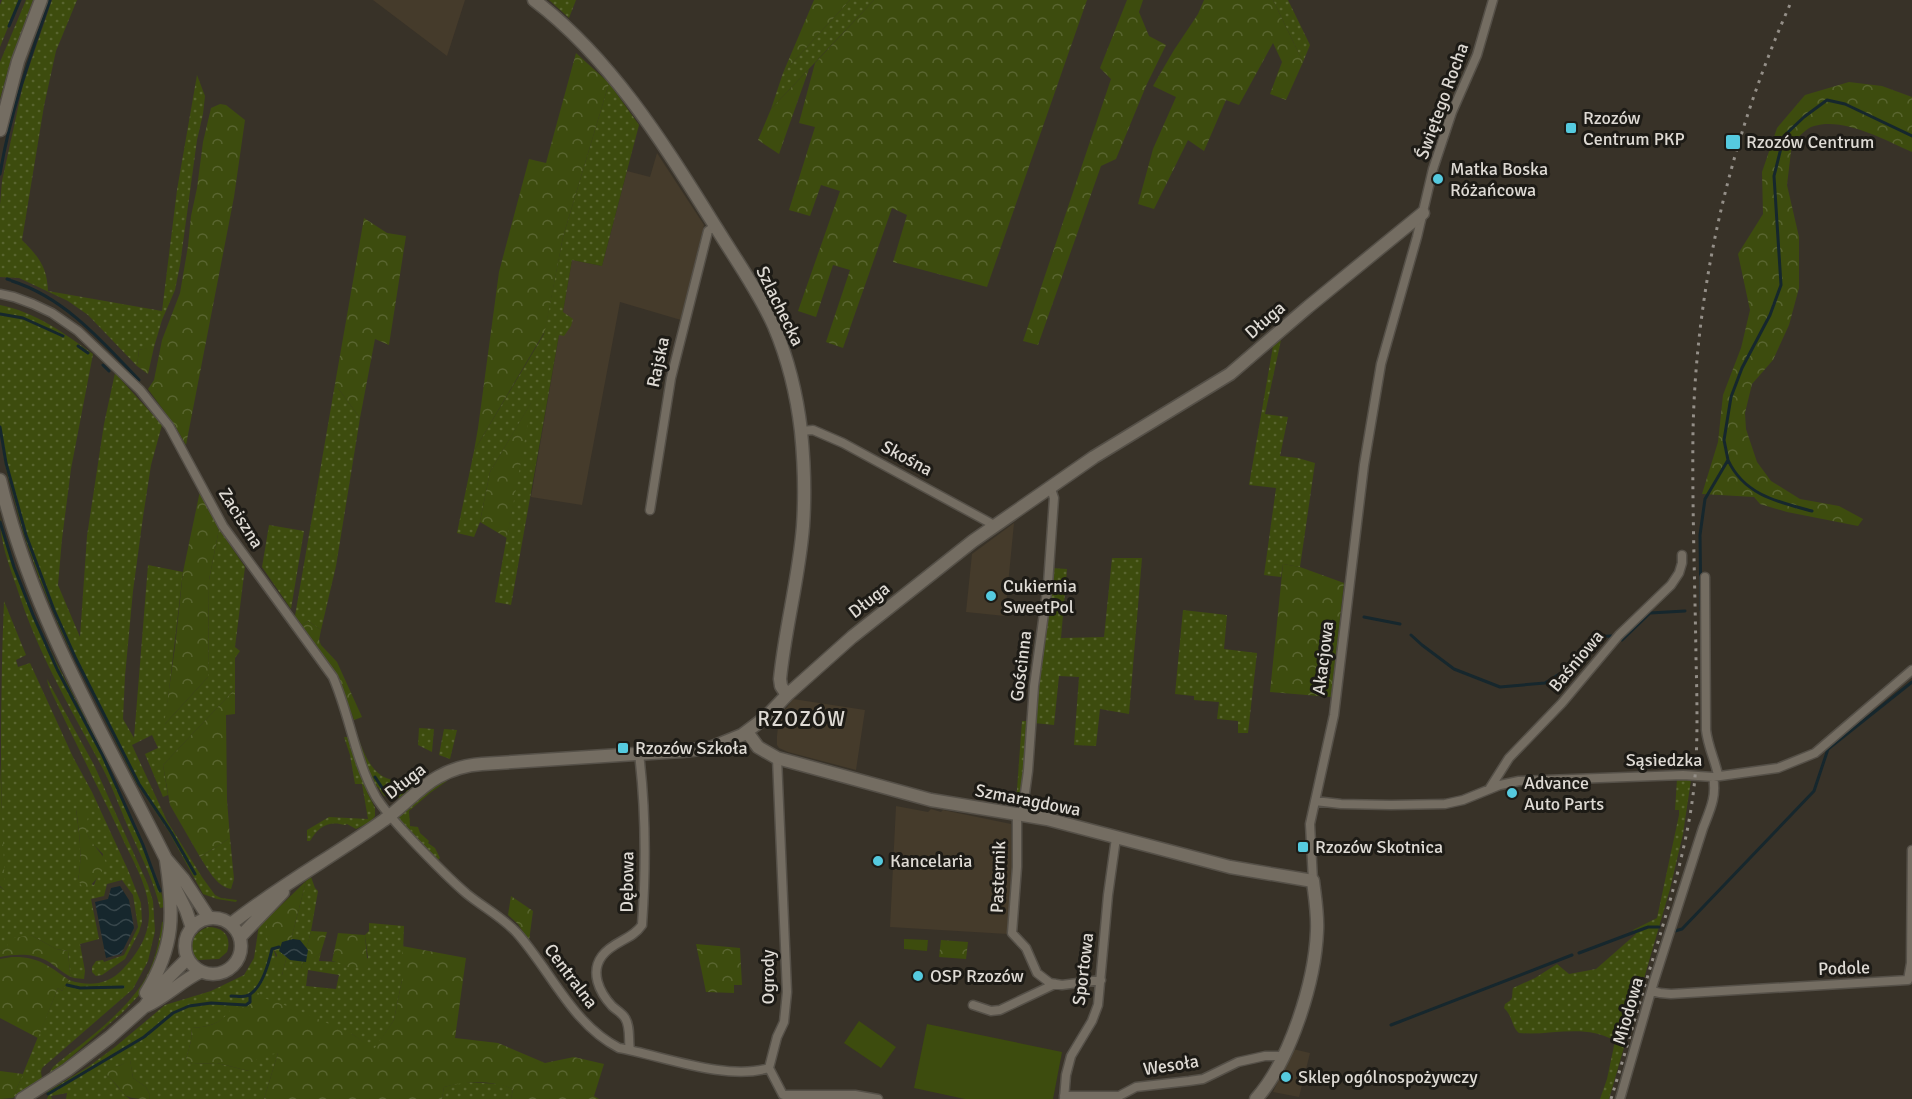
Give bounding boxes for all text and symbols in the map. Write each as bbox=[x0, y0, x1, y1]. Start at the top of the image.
street label: Świętego Rocha bbox=[1411, 40, 1473, 162]
place label: Rzozów Centrum PKP bbox=[1583, 107, 1685, 150]
marker: Rzozów Centrum PKP bbox=[1564, 121, 1578, 135]
place label: Rzozów Centrum bbox=[1746, 131, 1874, 153]
marker: Rzozów Centrum bbox=[1724, 133, 1742, 151]
place label: Matka Boska Różańcowa bbox=[1450, 158, 1548, 201]
marker: Matka Boska Różańcowa bbox=[1431, 172, 1445, 186]
street label: Szlachecka bbox=[751, 262, 809, 350]
street label: Długa bbox=[1240, 297, 1290, 343]
street label: Rajska bbox=[642, 335, 674, 389]
street label: Skośna bbox=[878, 435, 936, 481]
street label: Zaciszna bbox=[214, 484, 268, 552]
place label: Cukiernia SweetPol bbox=[1003, 575, 1077, 618]
street label: Długa bbox=[844, 577, 894, 623]
marker: Cukiernia SweetPol bbox=[984, 589, 998, 603]
street label: Akacjowa bbox=[1308, 620, 1338, 696]
street label: Baśniowa bbox=[1544, 626, 1608, 696]
street label: Gościnna bbox=[1006, 629, 1036, 703]
district label: RZOZÓW bbox=[757, 706, 847, 732]
place label: Rzozów Szkoła bbox=[635, 737, 748, 759]
marker: Rzozów Szkoła bbox=[616, 741, 630, 755]
street label: Sąsiedzka bbox=[1626, 749, 1702, 771]
street label: Długa bbox=[380, 758, 430, 804]
place label: Advance Auto Parts bbox=[1524, 772, 1604, 815]
street label: Szmaragdowa bbox=[973, 779, 1083, 821]
marker: Advance Auto Parts bbox=[1505, 786, 1519, 800]
place label: Rzozów Skotnica bbox=[1315, 836, 1443, 858]
street label: Pasternik bbox=[986, 840, 1010, 914]
marker: Rzozów Skotnica bbox=[1296, 840, 1310, 854]
place label: Kancelaria bbox=[890, 850, 972, 872]
street label: Dębowa bbox=[615, 851, 639, 913]
marker: Kancelaria bbox=[871, 854, 885, 868]
street label: Sportowa bbox=[1068, 931, 1098, 1007]
street label: Centralna bbox=[539, 939, 603, 1013]
street label: Ogrody bbox=[757, 949, 779, 1004]
street label: Podole bbox=[1818, 956, 1870, 980]
place label: OSP Rzozów bbox=[930, 965, 1024, 987]
marker: OSP Rzozów bbox=[911, 969, 925, 983]
street label: Miodowa bbox=[1608, 975, 1648, 1047]
street label: Wesoła bbox=[1142, 1050, 1200, 1080]
place label: Sklep ogólnospożywczy bbox=[1298, 1066, 1478, 1088]
marker: Sklep ogólnospożywczy bbox=[1279, 1070, 1293, 1084]

